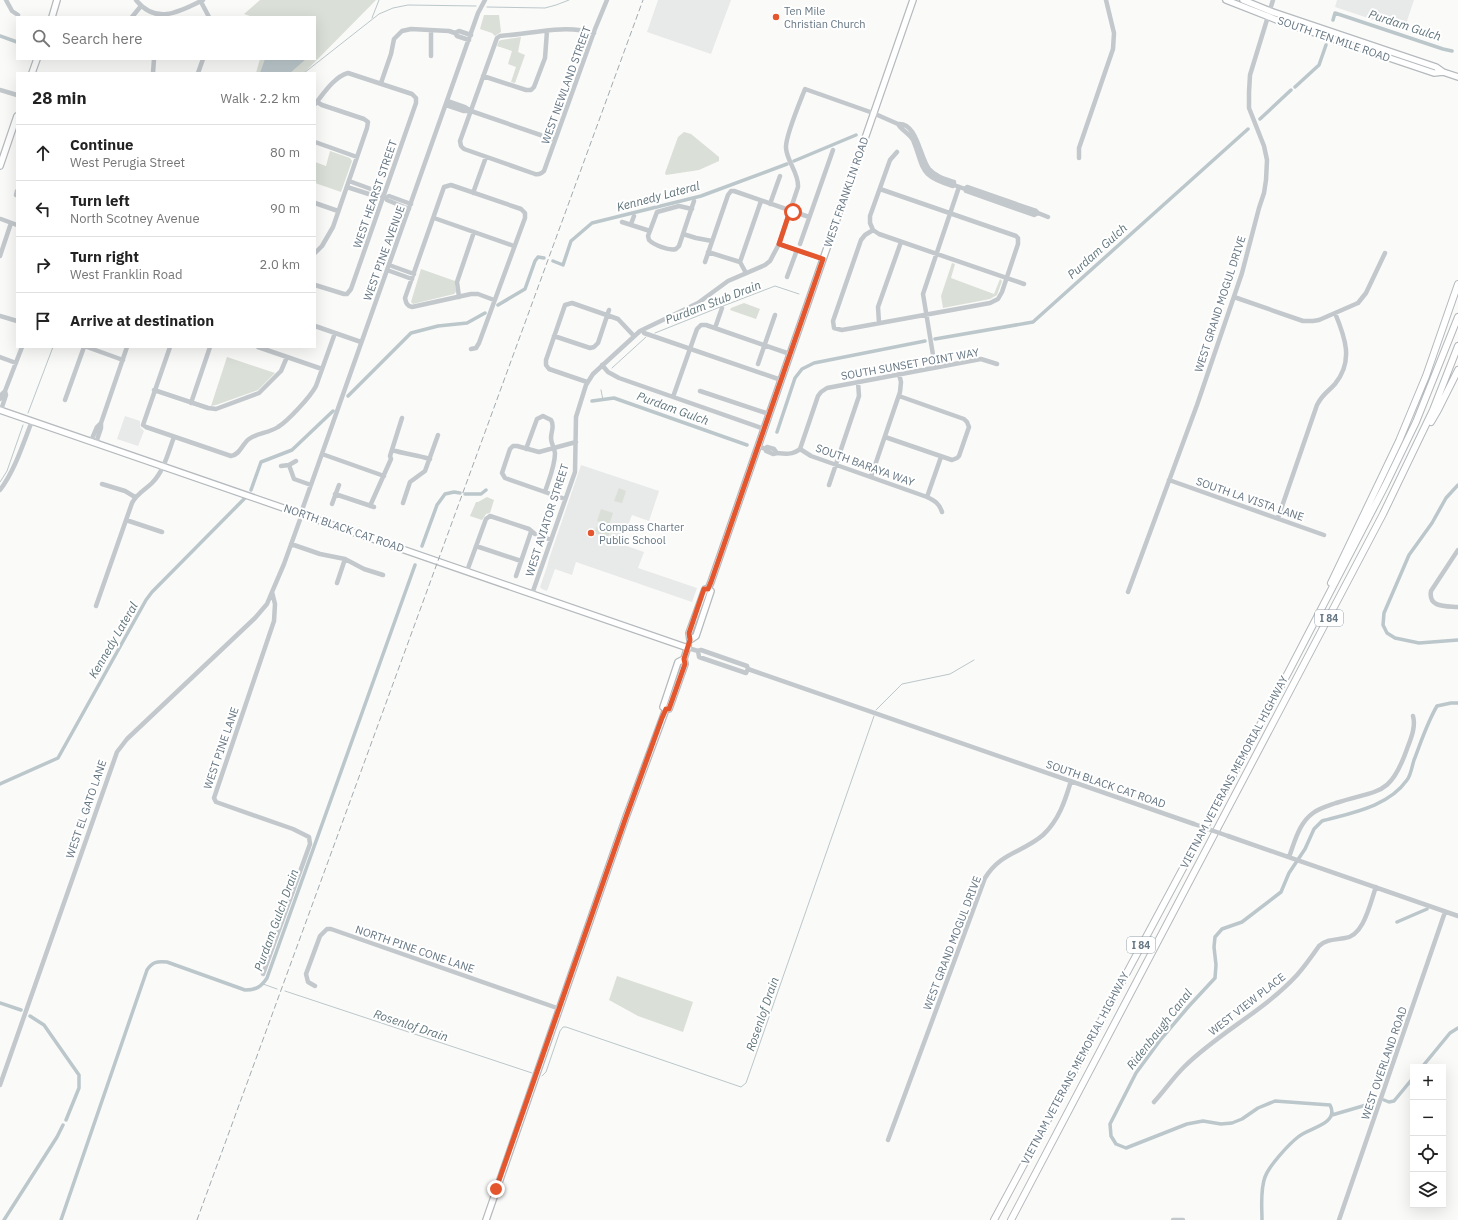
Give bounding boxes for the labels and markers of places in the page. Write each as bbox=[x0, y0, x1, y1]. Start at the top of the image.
place label: Ten Mile Christian Church bbox=[784, 4, 866, 31]
marker: Ten Mile Christian Church bbox=[771, 12, 781, 22]
place label: Compass Charter Public School bbox=[599, 520, 684, 547]
marker: Compass Charter Public School bbox=[586, 528, 596, 538]

